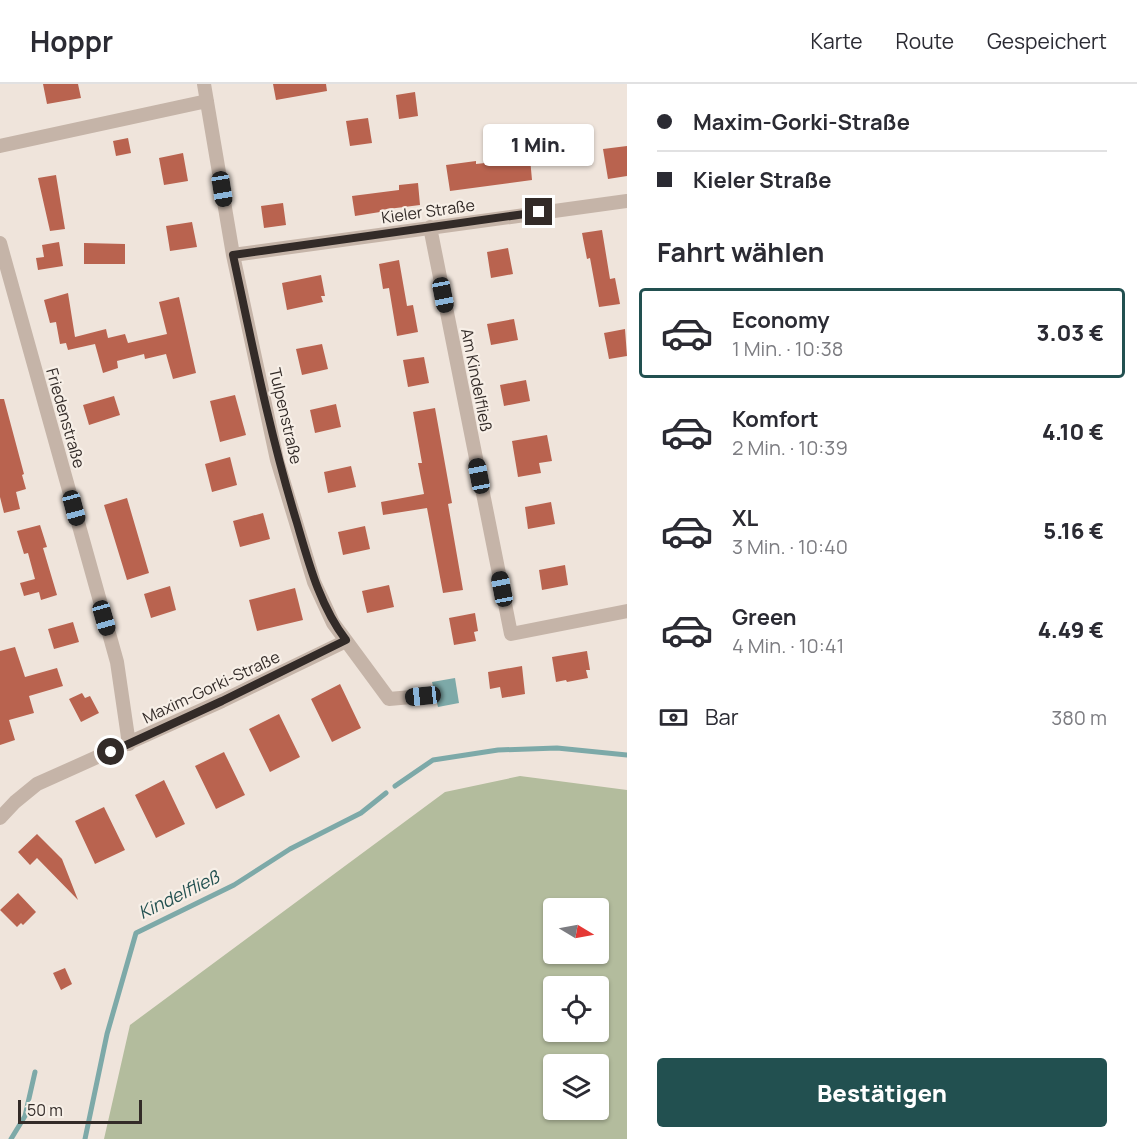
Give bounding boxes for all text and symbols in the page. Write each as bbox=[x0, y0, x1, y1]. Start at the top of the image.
text: Hoppr bbox=[30, 22, 113, 60]
text: Karte bbox=[811, 27, 863, 55]
text: Route bbox=[896, 27, 954, 55]
text: Gespeichert bbox=[987, 27, 1107, 55]
text: Maxim-Gorki-Straße bbox=[693, 107, 910, 137]
callout: 1 Min. bbox=[484, 125, 594, 167]
text: 1 Min. bbox=[511, 131, 566, 158]
text: Kieler Straße bbox=[693, 165, 832, 195]
car bbox=[210, 170, 234, 208]
street label: Kieler Straße bbox=[380, 194, 476, 228]
route end bbox=[525, 198, 552, 225]
text: Fahrt wählen bbox=[657, 233, 825, 270]
car bbox=[431, 276, 455, 314]
text: Economy bbox=[732, 305, 830, 335]
icon: car bbox=[660, 306, 714, 360]
text: 3.03 € bbox=[1036, 318, 1104, 348]
street label: Am Kindelfließ bbox=[456, 326, 498, 434]
text: 1 Min. · 10:38 bbox=[732, 335, 843, 362]
street label: Friedenstraße bbox=[41, 365, 91, 471]
street label: Tulpenstraße bbox=[264, 366, 308, 466]
text: Komfort bbox=[732, 404, 819, 434]
icon: car bbox=[660, 405, 714, 459]
text: 4.10 € bbox=[1042, 417, 1104, 447]
text: 2 Min. · 10:39 bbox=[732, 434, 848, 461]
car bbox=[467, 457, 491, 495]
car bbox=[61, 488, 87, 528]
text: XL bbox=[732, 503, 758, 533]
icon: car bbox=[660, 504, 714, 558]
text: 5.16 € bbox=[1043, 516, 1104, 546]
text: 3 Min. · 10:40 bbox=[732, 533, 848, 560]
car bbox=[490, 570, 514, 608]
car bbox=[90, 598, 118, 638]
text: Green bbox=[732, 602, 797, 632]
icon: car bbox=[660, 603, 714, 657]
text: 4.49 € bbox=[1038, 615, 1104, 645]
text: 4 Min. · 10:41 bbox=[732, 632, 844, 659]
street label: Maxim-Gorki-Straße bbox=[139, 645, 283, 729]
car bbox=[404, 685, 442, 707]
icon: cash bbox=[657, 701, 690, 734]
text: Bar bbox=[705, 702, 739, 732]
text: 380 m bbox=[1051, 704, 1107, 731]
route start bbox=[97, 738, 124, 765]
water label: Kindelfließ bbox=[134, 864, 224, 924]
north arrow bbox=[543, 898, 609, 964]
map controls bbox=[543, 898, 609, 1120]
button: locate bbox=[543, 976, 609, 1042]
button: layers bbox=[543, 1054, 609, 1120]
button: Bestätigen bbox=[657, 1058, 1107, 1127]
scale bar bbox=[18, 1097, 142, 1124]
text: 50 m bbox=[27, 1099, 63, 1121]

